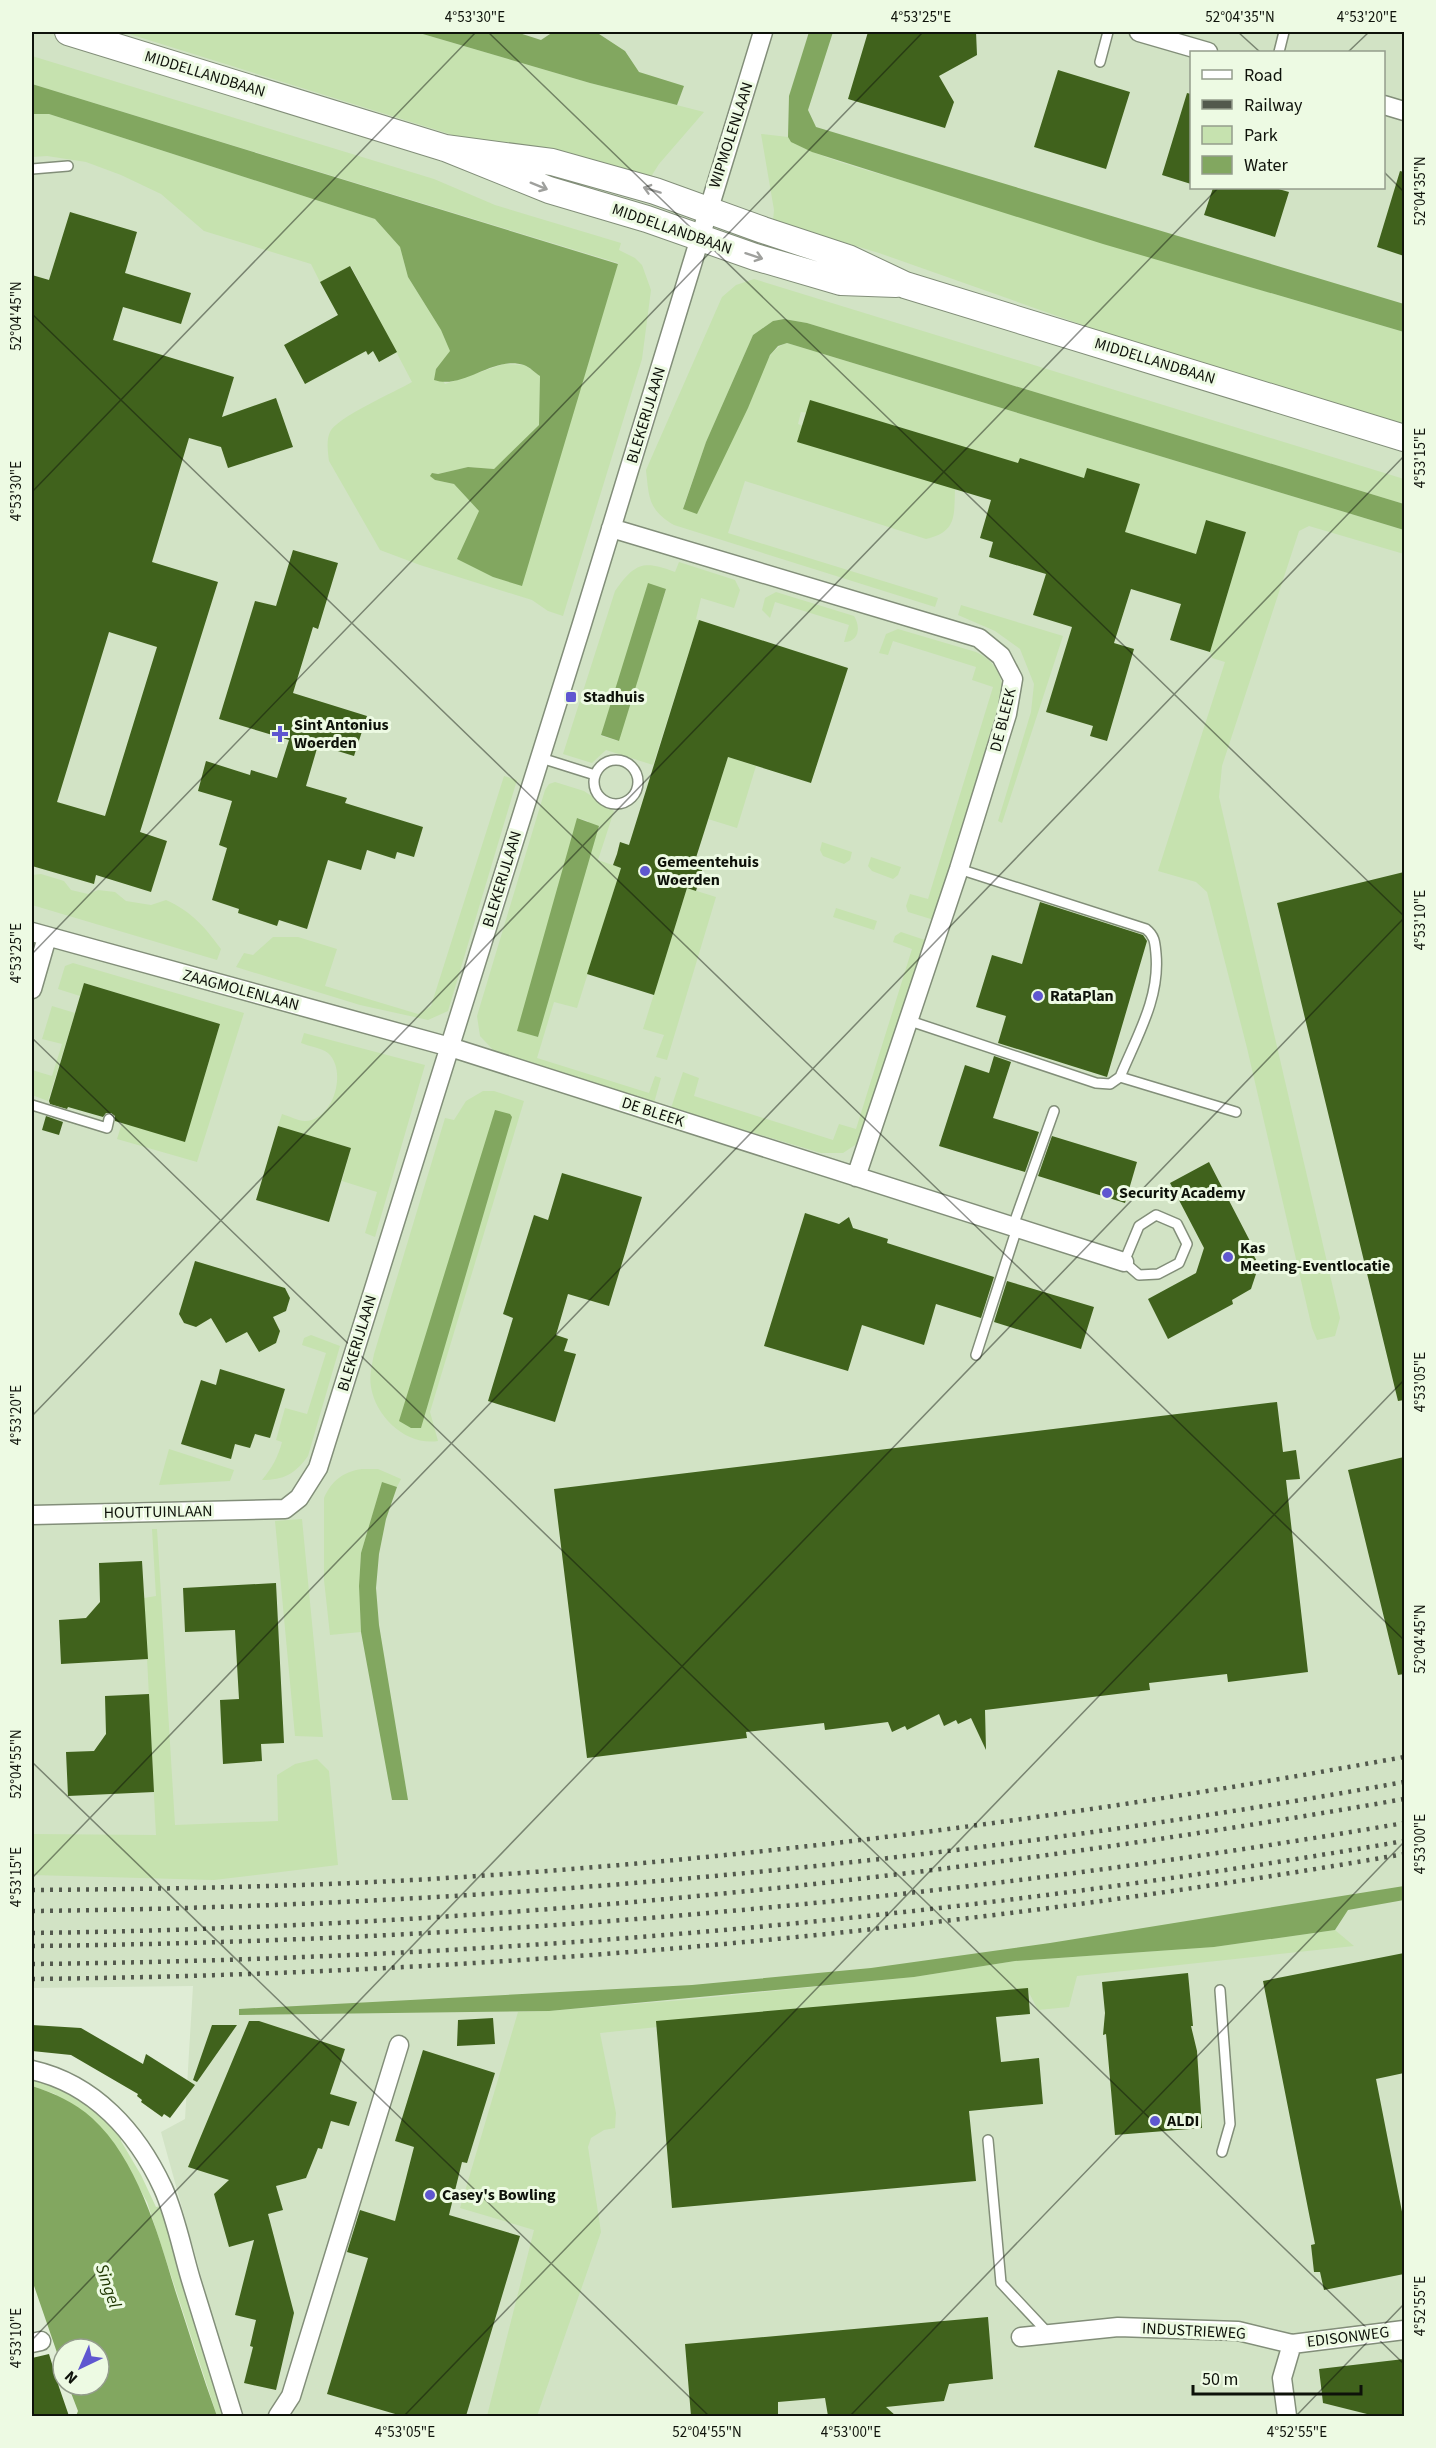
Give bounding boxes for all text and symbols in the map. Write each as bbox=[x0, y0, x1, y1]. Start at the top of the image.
text: 4°53'30"E bbox=[445, 7, 505, 28]
text: 4°53'25"E bbox=[891, 7, 951, 28]
text: 52°04'35"N bbox=[1205, 7, 1275, 28]
text: 4°53'20"E bbox=[1337, 7, 1397, 28]
street label: MIDDELLANDBAAN bbox=[142, 45, 268, 103]
legend bbox=[1190, 51, 1385, 189]
text: Road bbox=[1244, 63, 1283, 88]
street label: WIPMOLENLAAN bbox=[704, 79, 758, 191]
text: Railway bbox=[1244, 93, 1303, 118]
text: Park bbox=[1244, 123, 1278, 148]
text: Water bbox=[1244, 153, 1288, 178]
text: 52°04'35"N bbox=[1410, 156, 1431, 226]
one-way arrow bbox=[529, 181, 547, 192]
one-way arrow bbox=[643, 184, 662, 195]
street label: MIDDELLANDBAAN bbox=[609, 198, 735, 260]
one-way arrow bbox=[744, 252, 763, 263]
text: 52°04'45"N bbox=[6, 281, 27, 351]
street label: MIDDELLANDBAAN bbox=[1092, 332, 1218, 390]
street label: BLEKERIJLAAN bbox=[621, 364, 671, 466]
text: 4°53'15"E bbox=[1410, 428, 1431, 488]
text: 4°53'30"E bbox=[6, 461, 27, 521]
street label: DE BLEEK bbox=[984, 685, 1022, 754]
place label: Stadhuis bbox=[583, 686, 645, 708]
marker: Stadhuis bbox=[564, 690, 578, 704]
place label: Sint Antonius Woerden bbox=[294, 714, 389, 754]
marker: Sint Antonius Woerden bbox=[271, 725, 289, 743]
street label: BLEKERIJLAAN bbox=[477, 828, 527, 930]
place label: Gemeentehuis Woerden bbox=[657, 851, 759, 891]
marker: Gemeentehuis Woerden bbox=[638, 864, 652, 878]
text: 4°53'10"E bbox=[1410, 890, 1431, 950]
text: 4°53'25"E bbox=[6, 923, 27, 983]
street label: ZAAGMOLENLAAN bbox=[180, 964, 302, 1016]
place label: RataPlan bbox=[1050, 985, 1114, 1007]
marker: RataPlan bbox=[1031, 989, 1045, 1003]
street label: DE BLEEK bbox=[619, 1092, 688, 1133]
place label: Security Academy bbox=[1119, 1182, 1246, 1204]
marker: Security Academy bbox=[1100, 1186, 1114, 1200]
place label: Kas Meeting-Eventlocatie bbox=[1240, 1237, 1390, 1277]
marker: Kas Meeting-Eventlocatie bbox=[1221, 1250, 1235, 1264]
street label: BLEKERIJLAAN bbox=[332, 1292, 382, 1394]
text: 4°53'05"E bbox=[1410, 1352, 1431, 1412]
text: 4°53'20"E bbox=[6, 1385, 27, 1445]
street label: HOUTTUINLAAN bbox=[103, 1500, 213, 1524]
text: 52°04'45"N bbox=[1410, 1604, 1431, 1674]
text: 52°04'55"N bbox=[6, 1729, 27, 1799]
text: 4°53'00"E bbox=[1410, 1814, 1431, 1874]
text: 4°53'15"E bbox=[6, 1847, 27, 1907]
place label: ALDI bbox=[1166, 2110, 1199, 2132]
marker: ALDI bbox=[1148, 2114, 1162, 2128]
place label: Casey's Bowling bbox=[442, 2184, 556, 2206]
marker: Casey's Bowling bbox=[423, 2188, 437, 2202]
water label: Singel bbox=[89, 2260, 127, 2312]
text: 4°52'55"E bbox=[1410, 2276, 1431, 2336]
text: 4°53'10"E bbox=[6, 2308, 27, 2368]
street label: INDUSTRIEWEG bbox=[1142, 2317, 1246, 2345]
street label: EDISONWEG bbox=[1306, 2321, 1390, 2353]
north arrow bbox=[51, 2337, 111, 2397]
scale bar bbox=[1193, 2358, 1361, 2396]
text: N bbox=[60, 2365, 83, 2389]
text: 50 m bbox=[1202, 2367, 1238, 2392]
text: 4°53'05"E bbox=[375, 2422, 435, 2443]
text: 52°04'55"N bbox=[672, 2422, 742, 2443]
text: 4°53'00"E bbox=[821, 2422, 881, 2443]
text: 4°52'55"E bbox=[1267, 2422, 1327, 2443]

